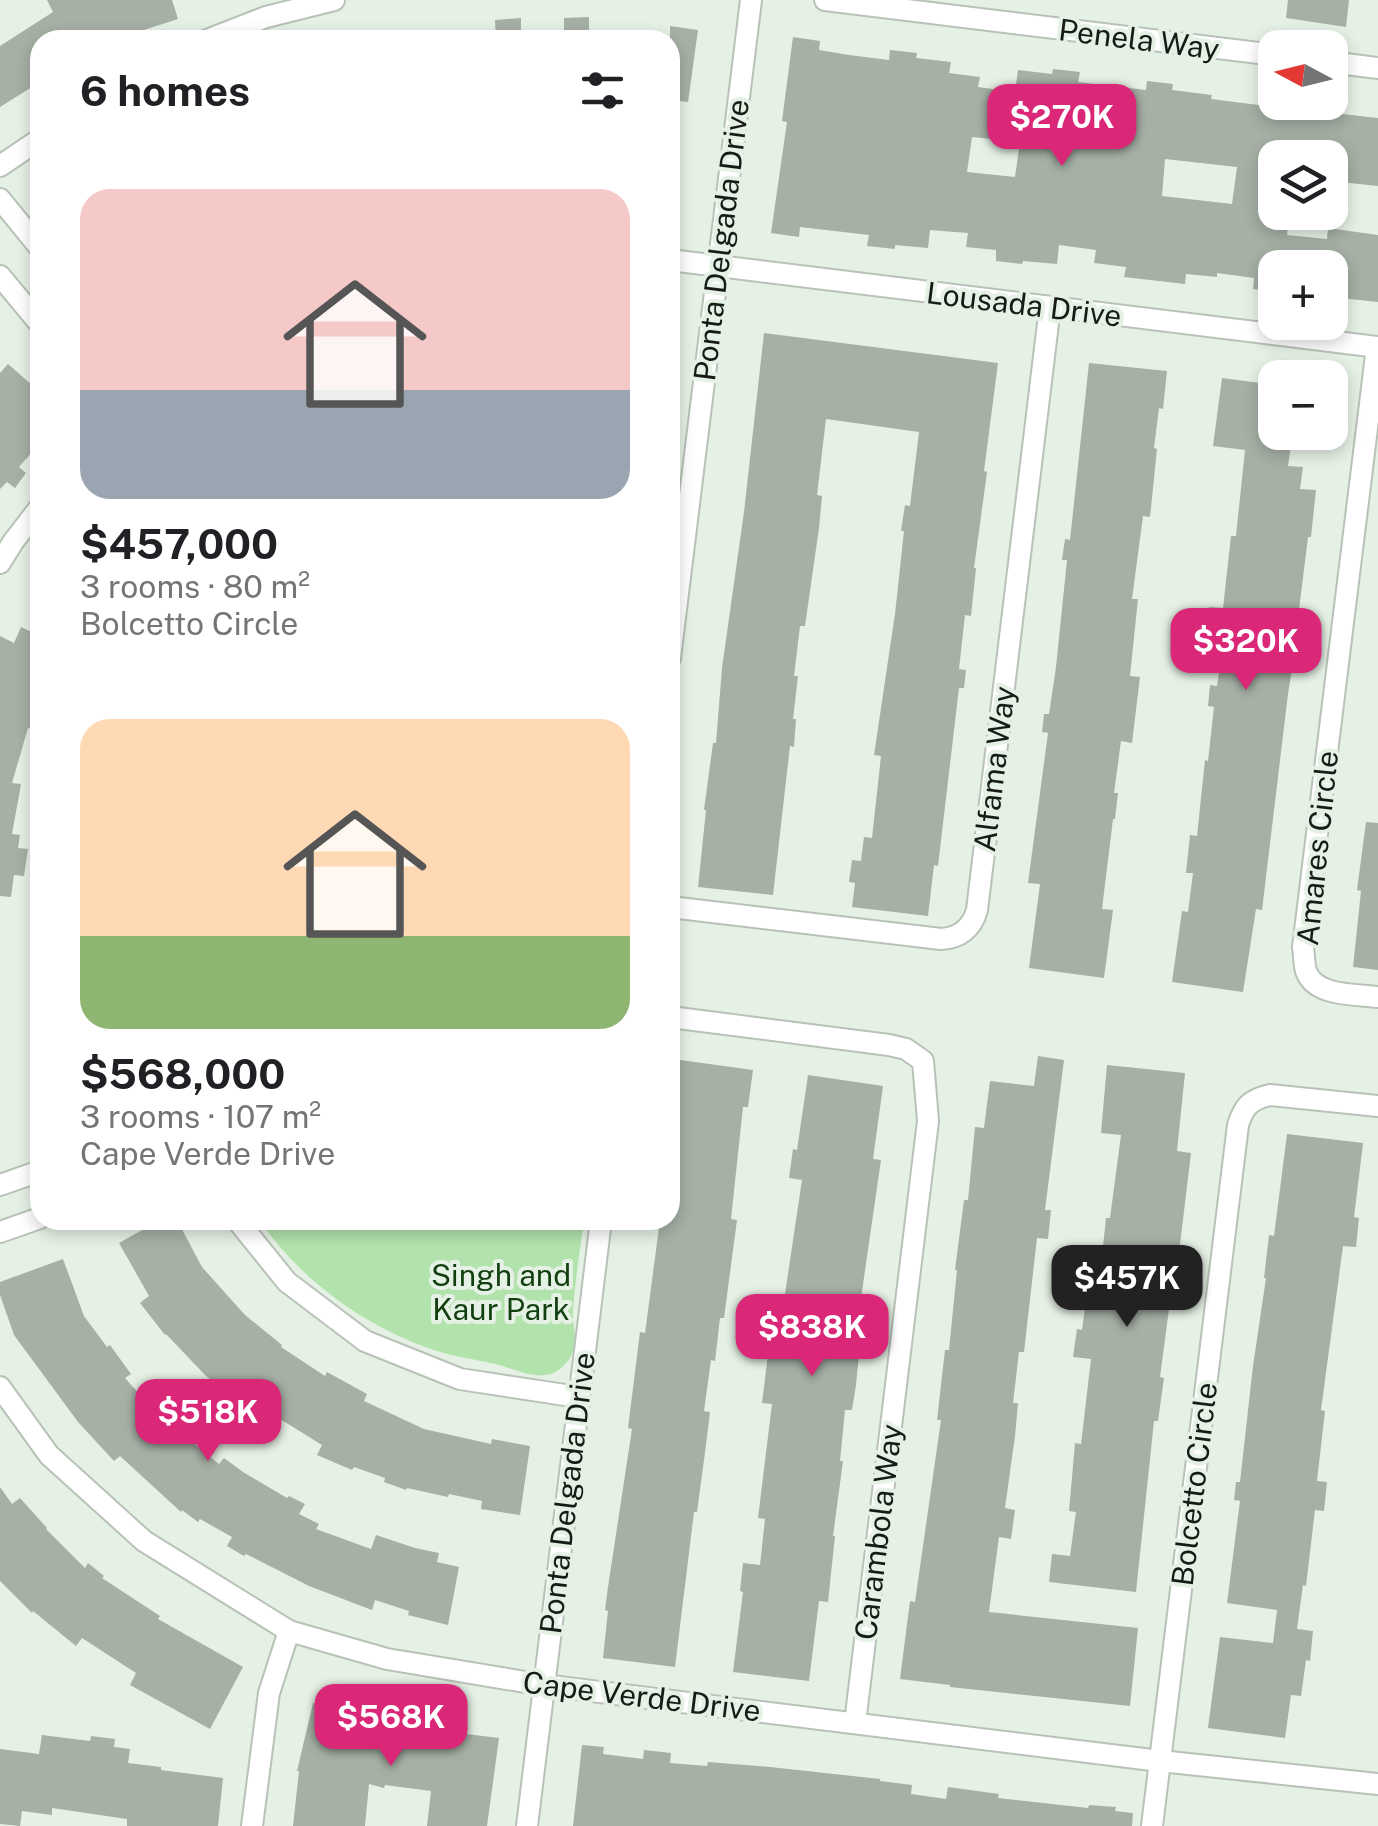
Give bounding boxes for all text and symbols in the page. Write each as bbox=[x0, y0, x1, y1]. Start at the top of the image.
street label: Penela Way bbox=[1057, 11, 1221, 67]
north arrow bbox=[1258, 30, 1348, 120]
map controls bbox=[1258, 30, 1348, 450]
icon: filters bbox=[575, 63, 630, 118]
text: 6 homes bbox=[80, 66, 250, 115]
pin: $270K bbox=[992, 84, 1132, 169]
street label: Ponta Delgada Drive bbox=[686, 97, 756, 383]
text: $270K bbox=[1009, 98, 1115, 135]
button: layers bbox=[1258, 140, 1348, 230]
button: + bbox=[1258, 250, 1348, 340]
icon: home bbox=[265, 254, 445, 434]
street label: Lousada Drive bbox=[924, 274, 1124, 334]
button: − bbox=[1258, 360, 1348, 450]
text: $457,000 bbox=[80, 519, 278, 568]
text: 3 rooms · 80 m² bbox=[80, 568, 310, 605]
text: Bolcetto Circle bbox=[80, 605, 298, 642]
pin: $320K bbox=[1176, 608, 1316, 693]
text: $320K bbox=[1193, 622, 1299, 659]
street label: Alfama Way bbox=[966, 684, 1022, 854]
street label: Amares Circle bbox=[1289, 749, 1345, 947]
icon: home bbox=[265, 784, 445, 964]
text: $568,000 bbox=[80, 1049, 285, 1098]
text: 3 rooms · 107 m² bbox=[80, 1098, 321, 1135]
text: Cape Verde Drive bbox=[80, 1135, 335, 1172]
pin: $457K bbox=[1057, 1245, 1197, 1330]
park label: Singh and Kaur Park bbox=[431, 1257, 571, 1327]
text: $457K bbox=[1074, 1259, 1180, 1296]
pin: $838K bbox=[742, 1294, 882, 1379]
text: $838K bbox=[758, 1308, 866, 1345]
street label: Ponta Delgada Drive bbox=[532, 1350, 602, 1636]
pin: $518K bbox=[138, 1379, 278, 1464]
street label: Bolcetto Circle bbox=[1164, 1380, 1224, 1588]
text: $518K bbox=[157, 1393, 259, 1430]
street label: Carambola Way bbox=[847, 1422, 909, 1642]
street label: Cape Verde Drive bbox=[521, 1664, 763, 1728]
pin: $568K bbox=[321, 1684, 461, 1769]
text: $568K bbox=[337, 1698, 445, 1735]

